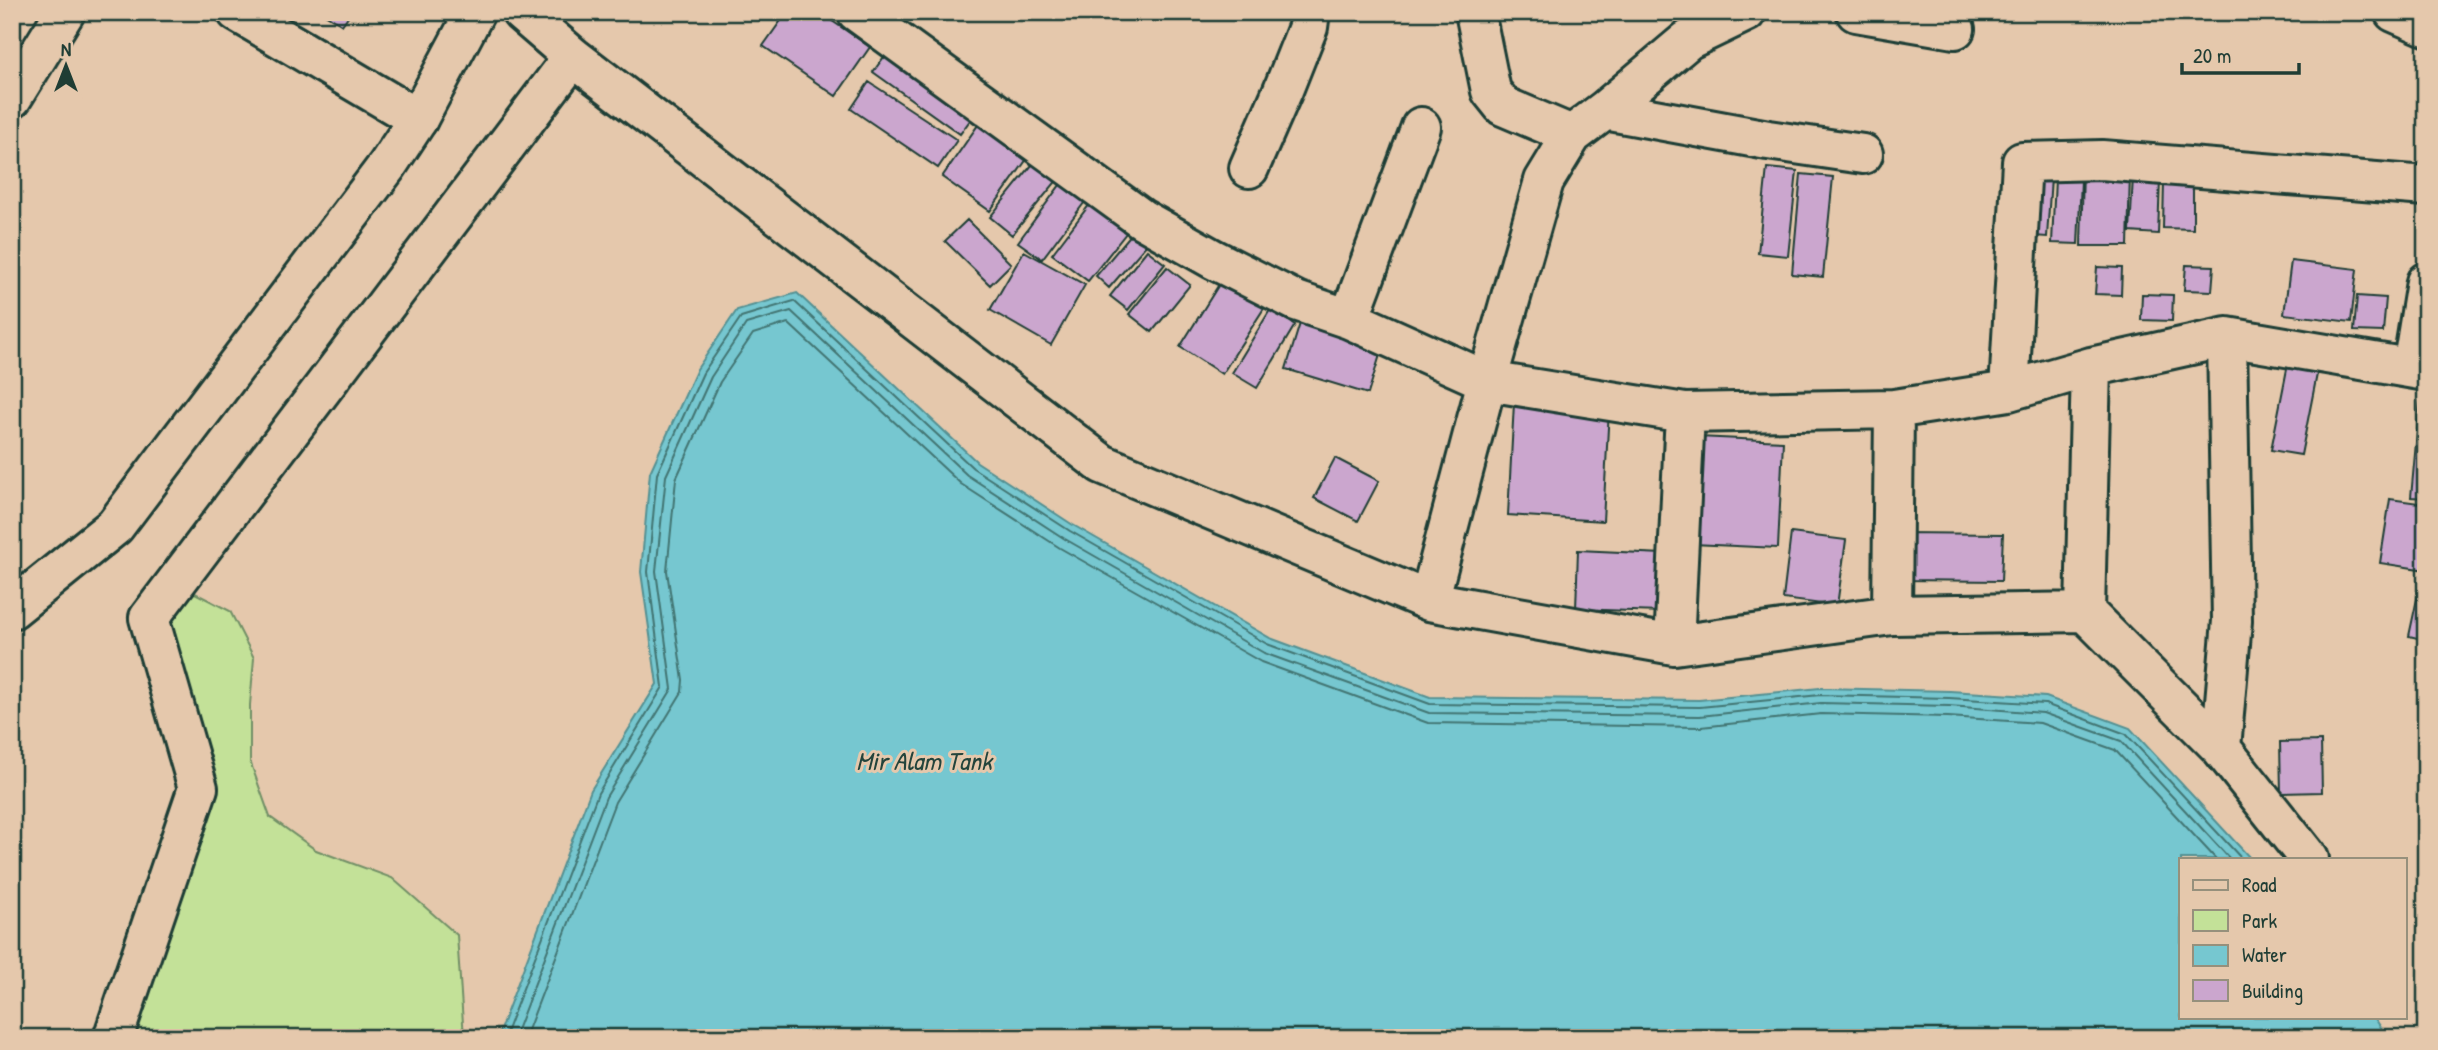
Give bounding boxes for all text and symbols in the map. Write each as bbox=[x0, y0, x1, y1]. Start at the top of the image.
north arrow bbox=[32, 32, 102, 102]
scale bar bbox=[2182, 32, 2300, 76]
text: N bbox=[61, 36, 71, 62]
text: 20 m bbox=[2193, 41, 2231, 70]
water label: Mir Alam Tank bbox=[856, 743, 994, 778]
legend bbox=[2179, 858, 2406, 1018]
text: Road bbox=[2242, 870, 2276, 899]
text: Park bbox=[2242, 906, 2277, 935]
text: Water bbox=[2242, 940, 2287, 969]
text: Building bbox=[2242, 976, 2303, 1005]

